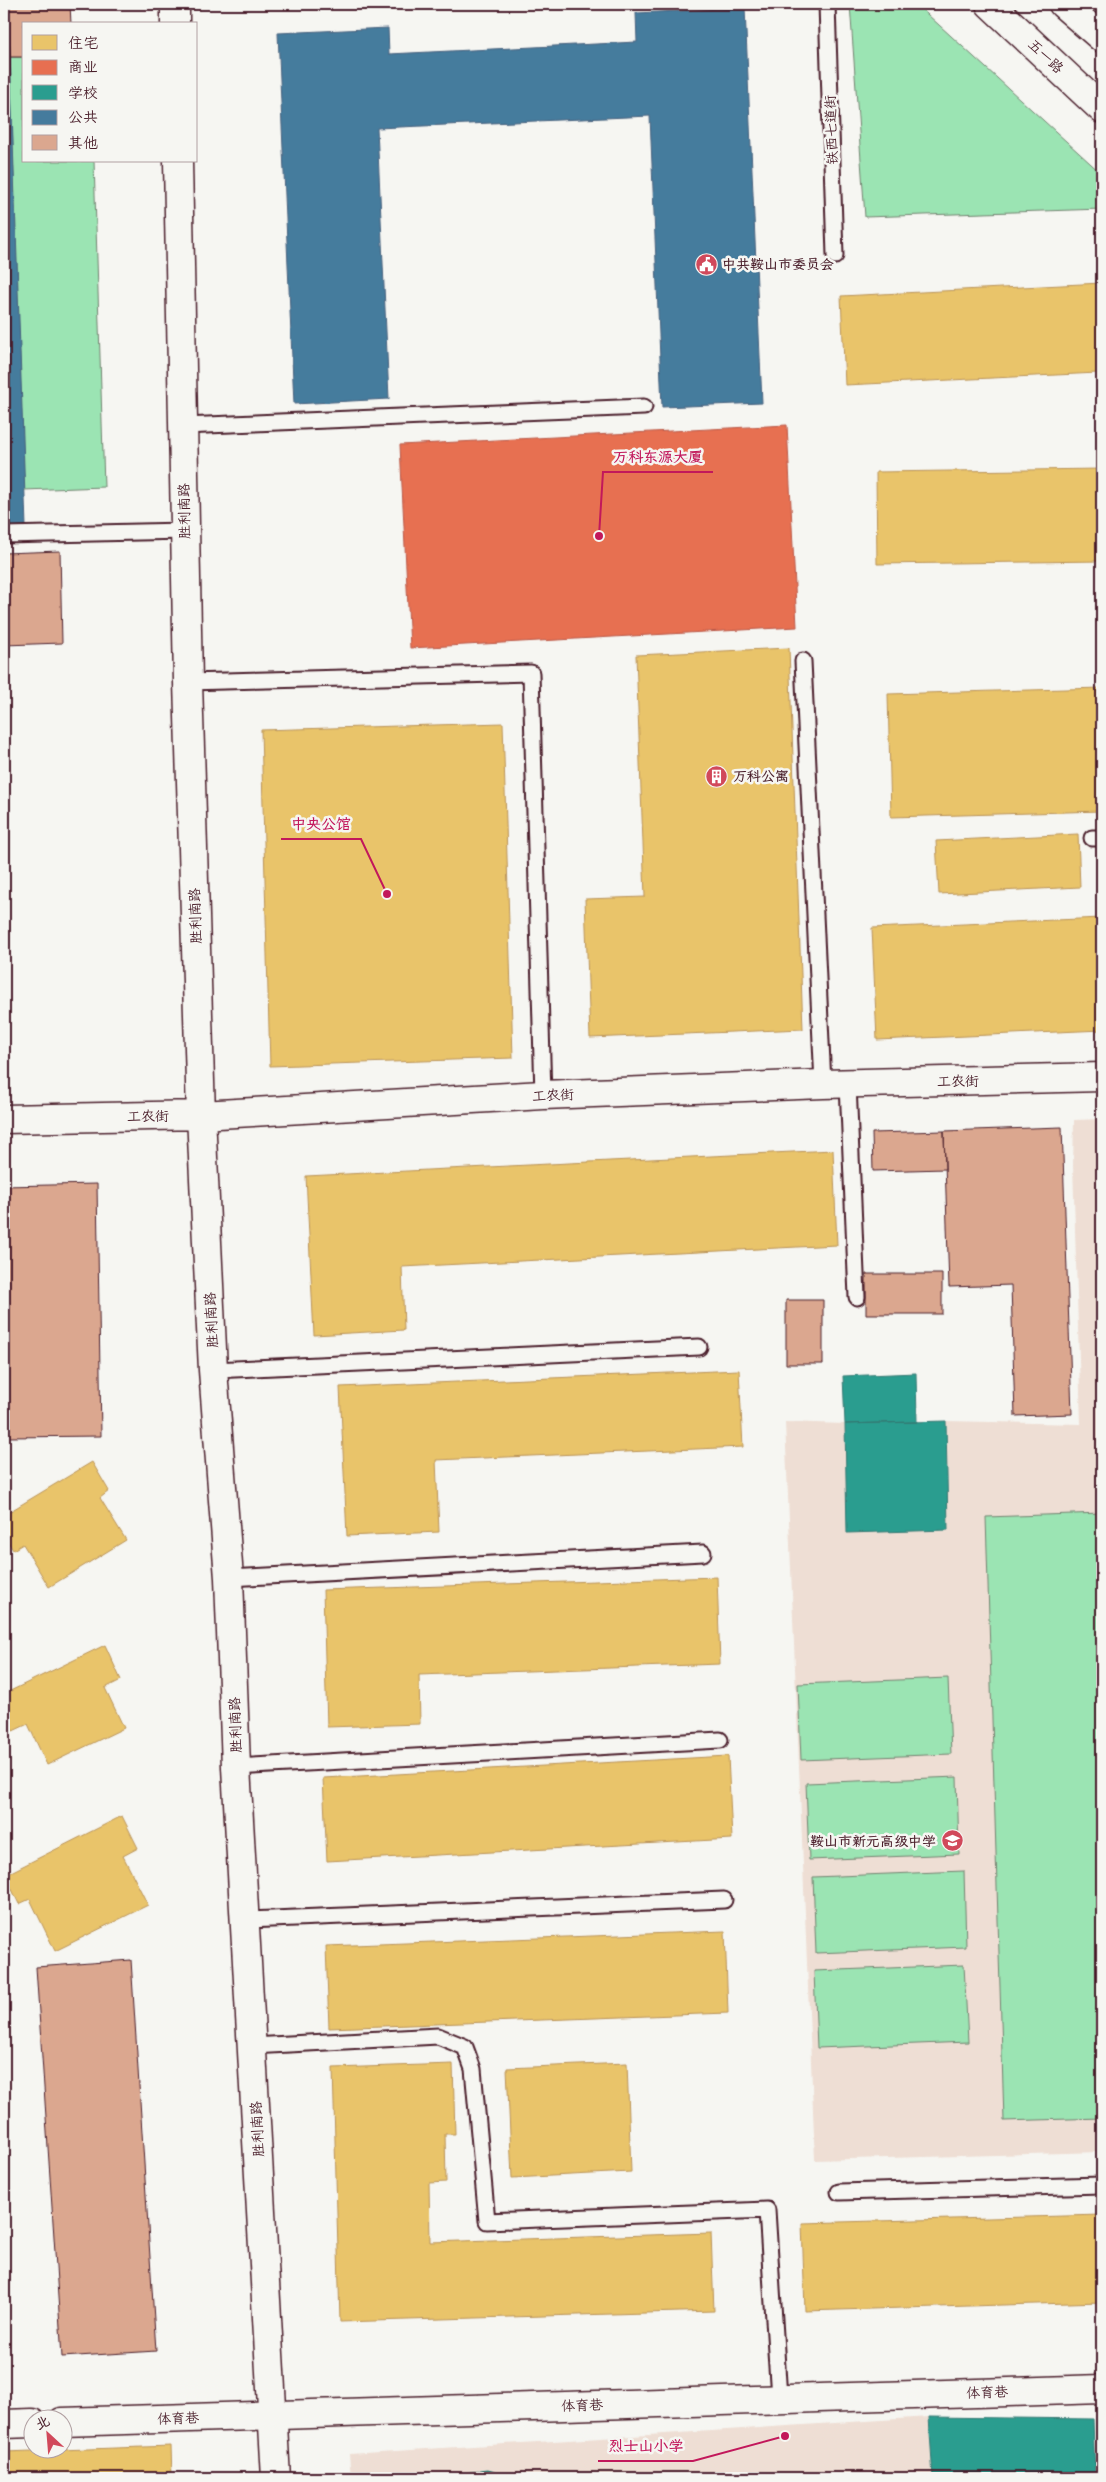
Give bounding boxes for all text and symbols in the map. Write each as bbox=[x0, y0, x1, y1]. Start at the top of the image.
legend bbox=[22, 22, 198, 162]
text: 住宅 bbox=[68, 33, 98, 53]
street label: 五一路 bbox=[1025, 35, 1067, 77]
text: 商业 bbox=[68, 57, 98, 77]
text: 学校 bbox=[68, 83, 98, 103]
street label: 铁西七道街 bbox=[821, 95, 841, 165]
text: 公共 bbox=[68, 107, 98, 127]
text: 其他 bbox=[68, 133, 98, 153]
public building icon: 中共鞍山市委员会 bbox=[694, 252, 718, 276]
place label: 中共鞍山市委员会 bbox=[722, 255, 834, 273]
callout: 万科东源大厦 bbox=[603, 442, 713, 472]
text: 万科东源大厦 bbox=[613, 447, 703, 467]
street label: 胜利南路 bbox=[175, 483, 193, 539]
building icon: 万科公寓 bbox=[705, 764, 729, 788]
place label: 万科公寓 bbox=[733, 767, 789, 785]
callout: 中央公馆 bbox=[281, 809, 361, 839]
text: 中央公馆 bbox=[291, 814, 351, 834]
street label: 胜利南路 bbox=[185, 888, 205, 944]
street label: 工农街 bbox=[937, 1072, 979, 1090]
street label: 工农街 bbox=[532, 1085, 574, 1105]
street label: 工农街 bbox=[127, 1107, 169, 1125]
street label: 胜利南路 bbox=[201, 1292, 221, 1348]
street label: 胜利南路 bbox=[225, 1697, 245, 1753]
school or university icon: 鞍山市新元高级中学 bbox=[940, 1829, 964, 1853]
place label: 鞍山市新元高级中学 bbox=[810, 1832, 936, 1850]
street label: 胜利南路 bbox=[247, 2101, 267, 2157]
street label: 体育巷 bbox=[966, 2382, 1009, 2402]
street label: 体育巷 bbox=[561, 2395, 604, 2415]
street label: 体育巷 bbox=[157, 2408, 200, 2428]
north arrow bbox=[22, 2410, 72, 2460]
text: 北 bbox=[32, 2411, 53, 2433]
callout: 烈士山小学 bbox=[598, 2431, 693, 2461]
text: 烈士山小学 bbox=[608, 2436, 684, 2456]

